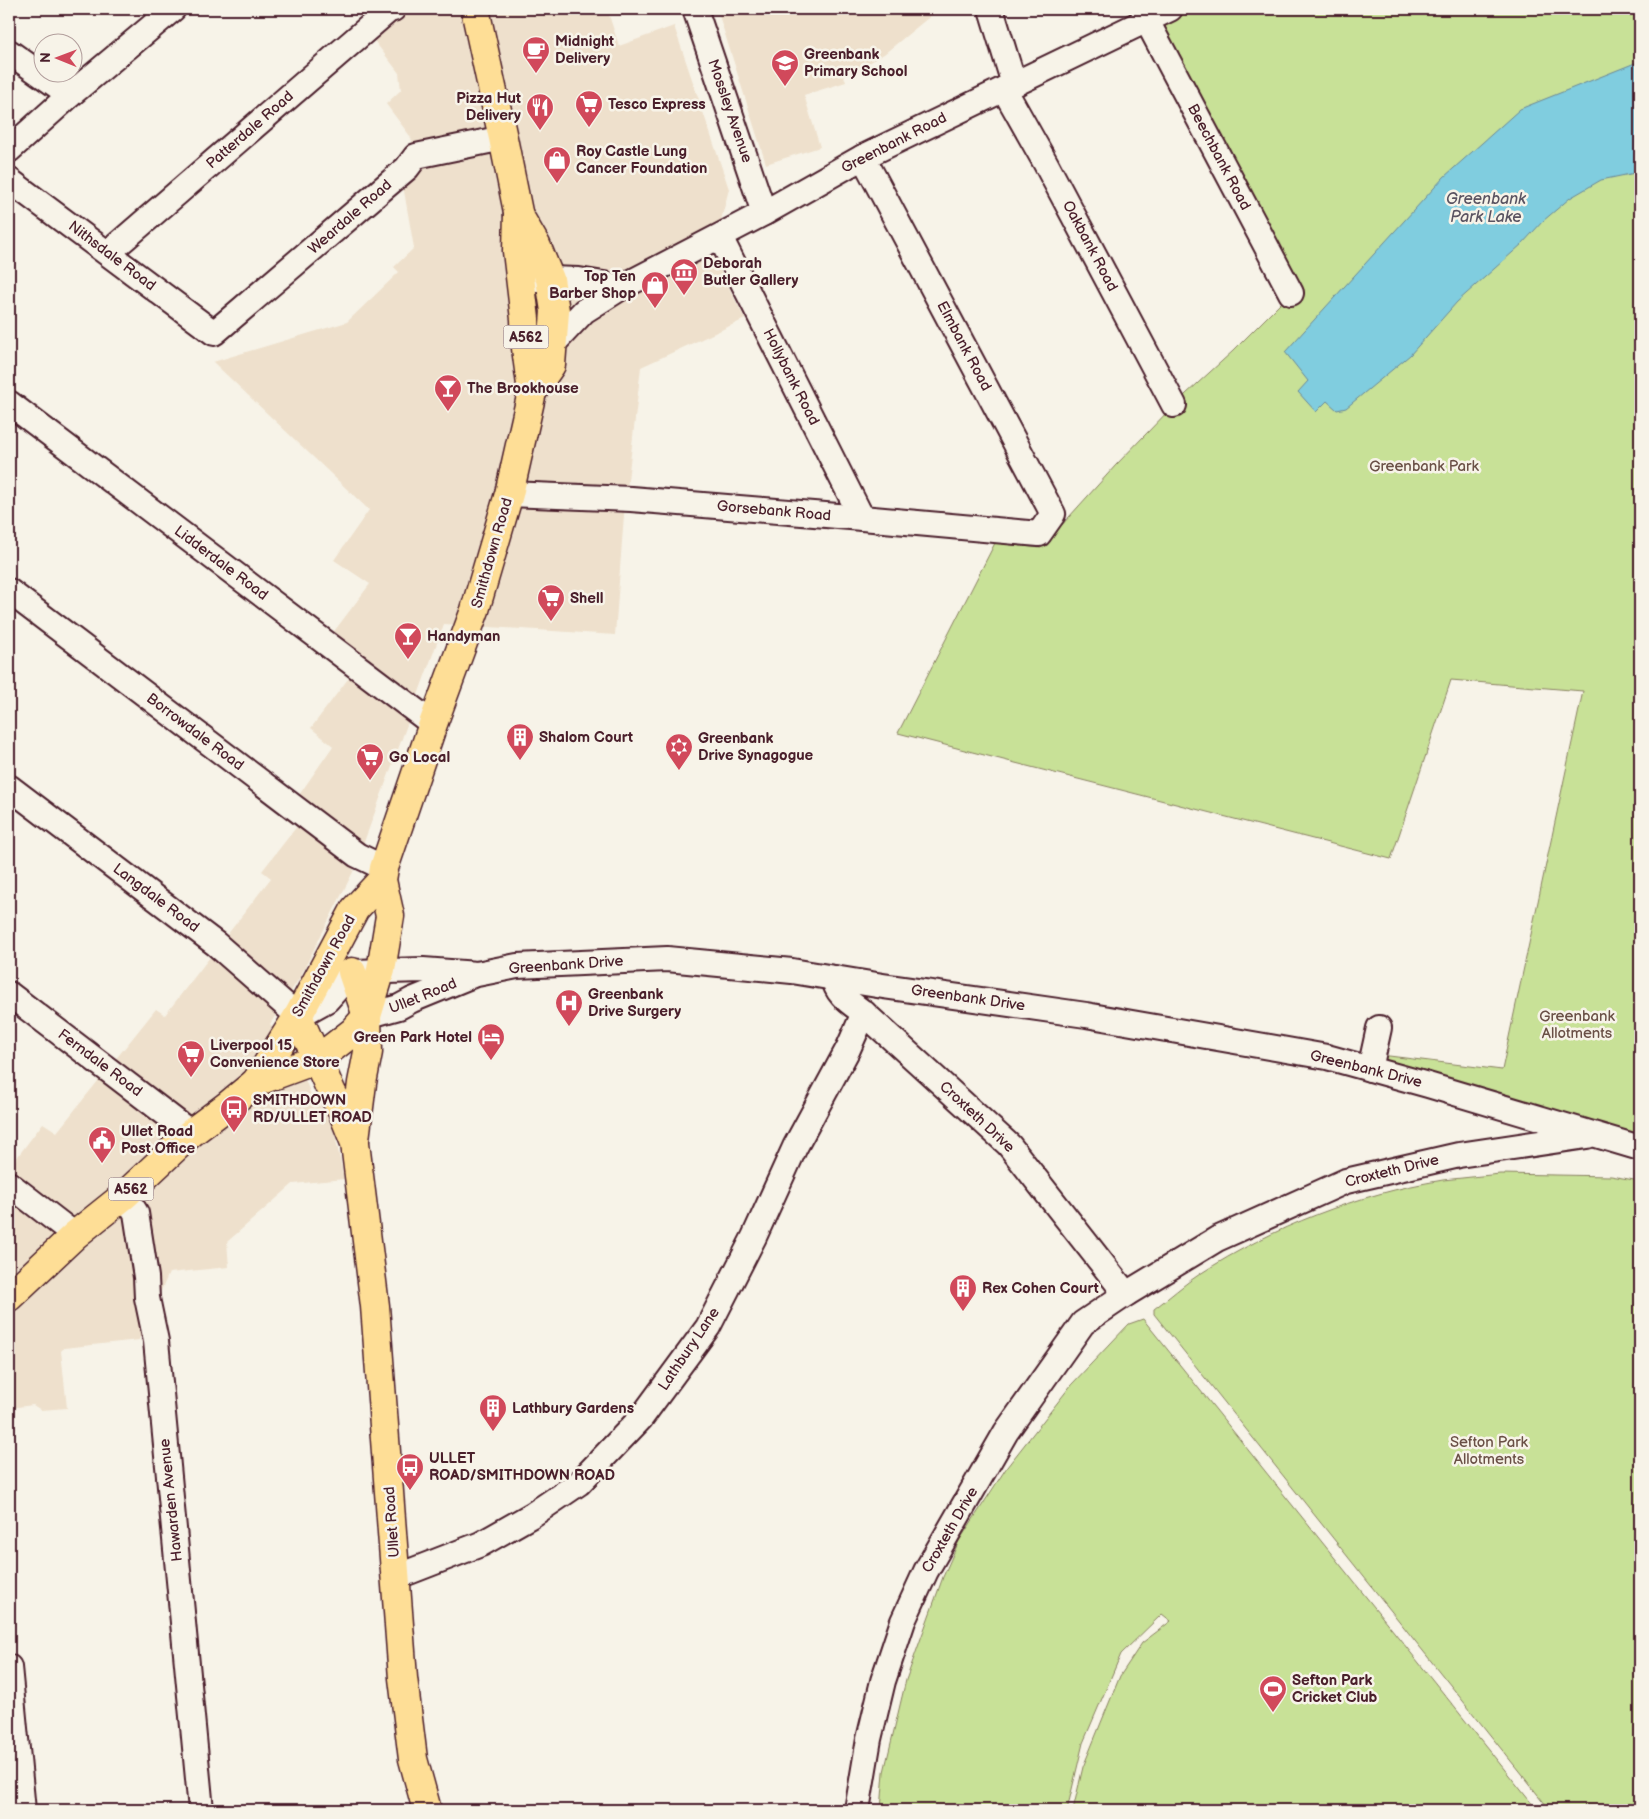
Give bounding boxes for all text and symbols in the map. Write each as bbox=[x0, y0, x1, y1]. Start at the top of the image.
north arrow bbox=[32, 32, 82, 82]
place label: Midnight Delivery bbox=[555, 32, 614, 68]
cafe icon: Midnight Delivery bbox=[521, 35, 551, 74]
place label: Greenbank Primary School bbox=[804, 45, 908, 81]
school or university icon: Greenbank Primary School bbox=[770, 48, 800, 87]
text: N bbox=[37, 52, 54, 63]
street label: Mossley Avenue bbox=[703, 57, 757, 165]
street label: Patterdale Road bbox=[202, 87, 298, 173]
place label: Pizza Hut Delivery bbox=[456, 89, 521, 125]
supermarket icon: Tesco Express bbox=[574, 89, 604, 128]
restaurant icon: Pizza Hut Delivery bbox=[525, 92, 555, 131]
place label: Tesco Express bbox=[608, 95, 706, 114]
street label: Beechbank Road bbox=[1183, 101, 1255, 213]
street label: Greenbank Road bbox=[838, 108, 950, 178]
place label: Roy Castle Lung Cancer Foundation bbox=[576, 142, 707, 178]
shop icon: Roy Castle Lung Cancer Foundation bbox=[542, 145, 572, 184]
street label: Weardale Road bbox=[304, 175, 396, 259]
water label: Greenbank Park Lake bbox=[1446, 190, 1527, 227]
street label: Oakbank Road bbox=[1058, 197, 1122, 295]
street label: Nithsdale Road bbox=[64, 217, 160, 295]
place label: Deborah Butler Gallery bbox=[703, 254, 799, 290]
museum icon: Deborah Butler Gallery bbox=[669, 257, 699, 296]
place label: Top Ten Barber Shop bbox=[549, 267, 636, 303]
shop icon: Top Ten Barber Shop bbox=[640, 270, 670, 309]
street label: Elmbank Road bbox=[932, 298, 996, 394]
street label: Hollybank Road bbox=[758, 325, 824, 429]
road number: A562 bbox=[504, 326, 548, 348]
bar icon: The Brookhouse bbox=[433, 373, 463, 412]
place label: The Brookhouse bbox=[467, 379, 579, 398]
park label: Greenbank Park bbox=[1369, 457, 1479, 476]
street label: Smithdown Road bbox=[467, 496, 517, 610]
street label: Gorsebank Road bbox=[716, 497, 832, 525]
street label: Lidderdale Road bbox=[170, 521, 272, 605]
supermarket icon: Shell bbox=[536, 583, 566, 622]
place label: Shell bbox=[570, 589, 603, 608]
bar icon: Handyman bbox=[393, 621, 423, 660]
place label: Handyman bbox=[427, 627, 501, 646]
street label: Borrowdale Road bbox=[142, 689, 248, 775]
building icon: Shalom Court bbox=[505, 722, 535, 761]
place label: Shalom Court bbox=[539, 728, 633, 747]
place label: Greenbank Drive Synagogue bbox=[698, 729, 814, 765]
synagogue icon: Greenbank Drive Synagogue bbox=[664, 732, 694, 771]
supermarket icon: Go Local bbox=[355, 742, 385, 781]
place label: Go Local bbox=[389, 748, 450, 767]
street label: Langdale Road bbox=[109, 859, 203, 937]
street label: Smithdown Road bbox=[288, 912, 360, 1020]
street label: Greenbank Drive bbox=[508, 952, 624, 978]
street label: Ullet Road bbox=[386, 974, 460, 1018]
street label: Greenbank Drive bbox=[910, 981, 1026, 1015]
place label: Greenbank Drive Surgery bbox=[588, 985, 681, 1021]
hospital icon: Greenbank Drive Surgery bbox=[554, 988, 584, 1027]
park label: Greenbank Allotments bbox=[1539, 1007, 1615, 1043]
hotel icon: Green Park Hotel bbox=[476, 1022, 506, 1061]
street label: Ferndale Road bbox=[54, 1025, 146, 1101]
place label: Green Park Hotel bbox=[354, 1028, 472, 1047]
place label: Liverpool 15 Convenience Store bbox=[210, 1036, 340, 1072]
supermarket icon: Liverpool 15 Convenience Store bbox=[176, 1039, 206, 1078]
street label: Greenbank Drive bbox=[1308, 1046, 1424, 1092]
street label: Croxteth Drive bbox=[935, 1077, 1019, 1157]
place label: SMITHDOWN RD/ULLET ROAD bbox=[253, 1091, 372, 1127]
bus stop icon: SMITHDOWN RD/ULLET ROAD bbox=[219, 1094, 249, 1133]
place label: Ullet Road Post Office bbox=[121, 1122, 196, 1158]
public building icon: Ullet Road Post Office bbox=[87, 1125, 117, 1164]
street label: Croxteth Drive bbox=[1343, 1150, 1441, 1192]
road number: A562 bbox=[108, 1178, 154, 1200]
building icon: Rex Cohen Court bbox=[948, 1273, 978, 1312]
place label: Rex Cohen Court bbox=[982, 1279, 1099, 1298]
street label: Lathbury Lane bbox=[654, 1304, 724, 1394]
building icon: Lathbury Gardens bbox=[478, 1393, 508, 1432]
place label: Lathbury Gardens bbox=[512, 1399, 634, 1418]
park label: Sefton Park Allotments bbox=[1450, 1433, 1529, 1469]
street label: Hawarden Avenue bbox=[155, 1438, 187, 1562]
place label: ULLET ROAD/SMITHDOWN ROAD bbox=[429, 1449, 615, 1485]
bus stop icon: ULLET ROAD/SMITHDOWN ROAD bbox=[395, 1452, 425, 1491]
street label: Croxteth Drive bbox=[918, 1484, 982, 1576]
street label: Ullet Road bbox=[380, 1486, 404, 1558]
place label: Sefton Park Cricket Club bbox=[1292, 1671, 1378, 1707]
sports icon: Sefton Park Cricket Club bbox=[1258, 1674, 1288, 1713]

